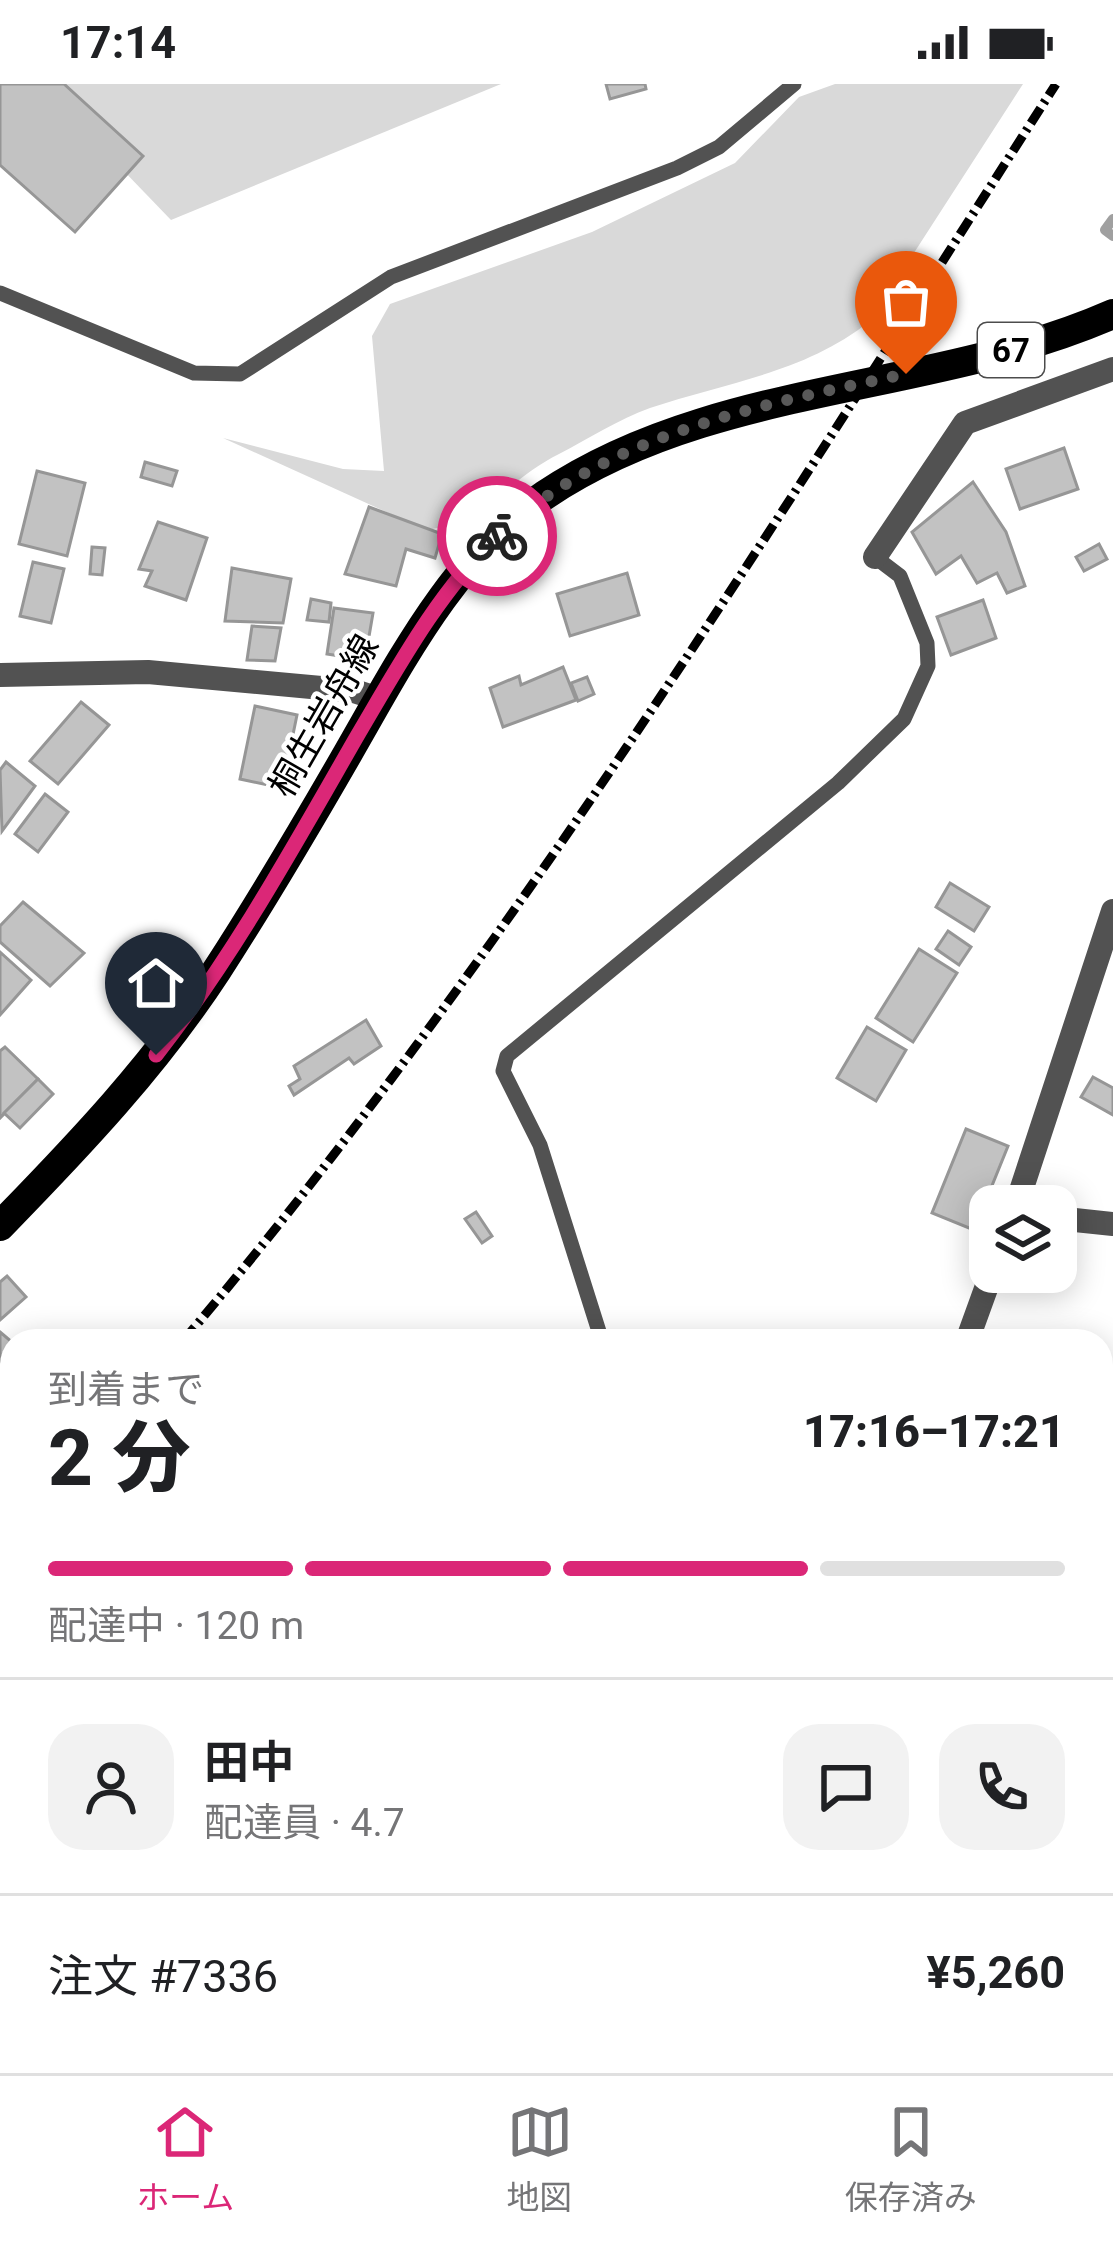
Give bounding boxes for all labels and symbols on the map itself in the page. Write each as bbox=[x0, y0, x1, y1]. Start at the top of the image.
pin bbox=[855, 251, 957, 374]
road number: 67 bbox=[978, 323, 1044, 377]
courier bbox=[437, 476, 557, 596]
street label: 桐生岩舟線 bbox=[261, 628, 387, 804]
pin bbox=[105, 932, 207, 1055]

